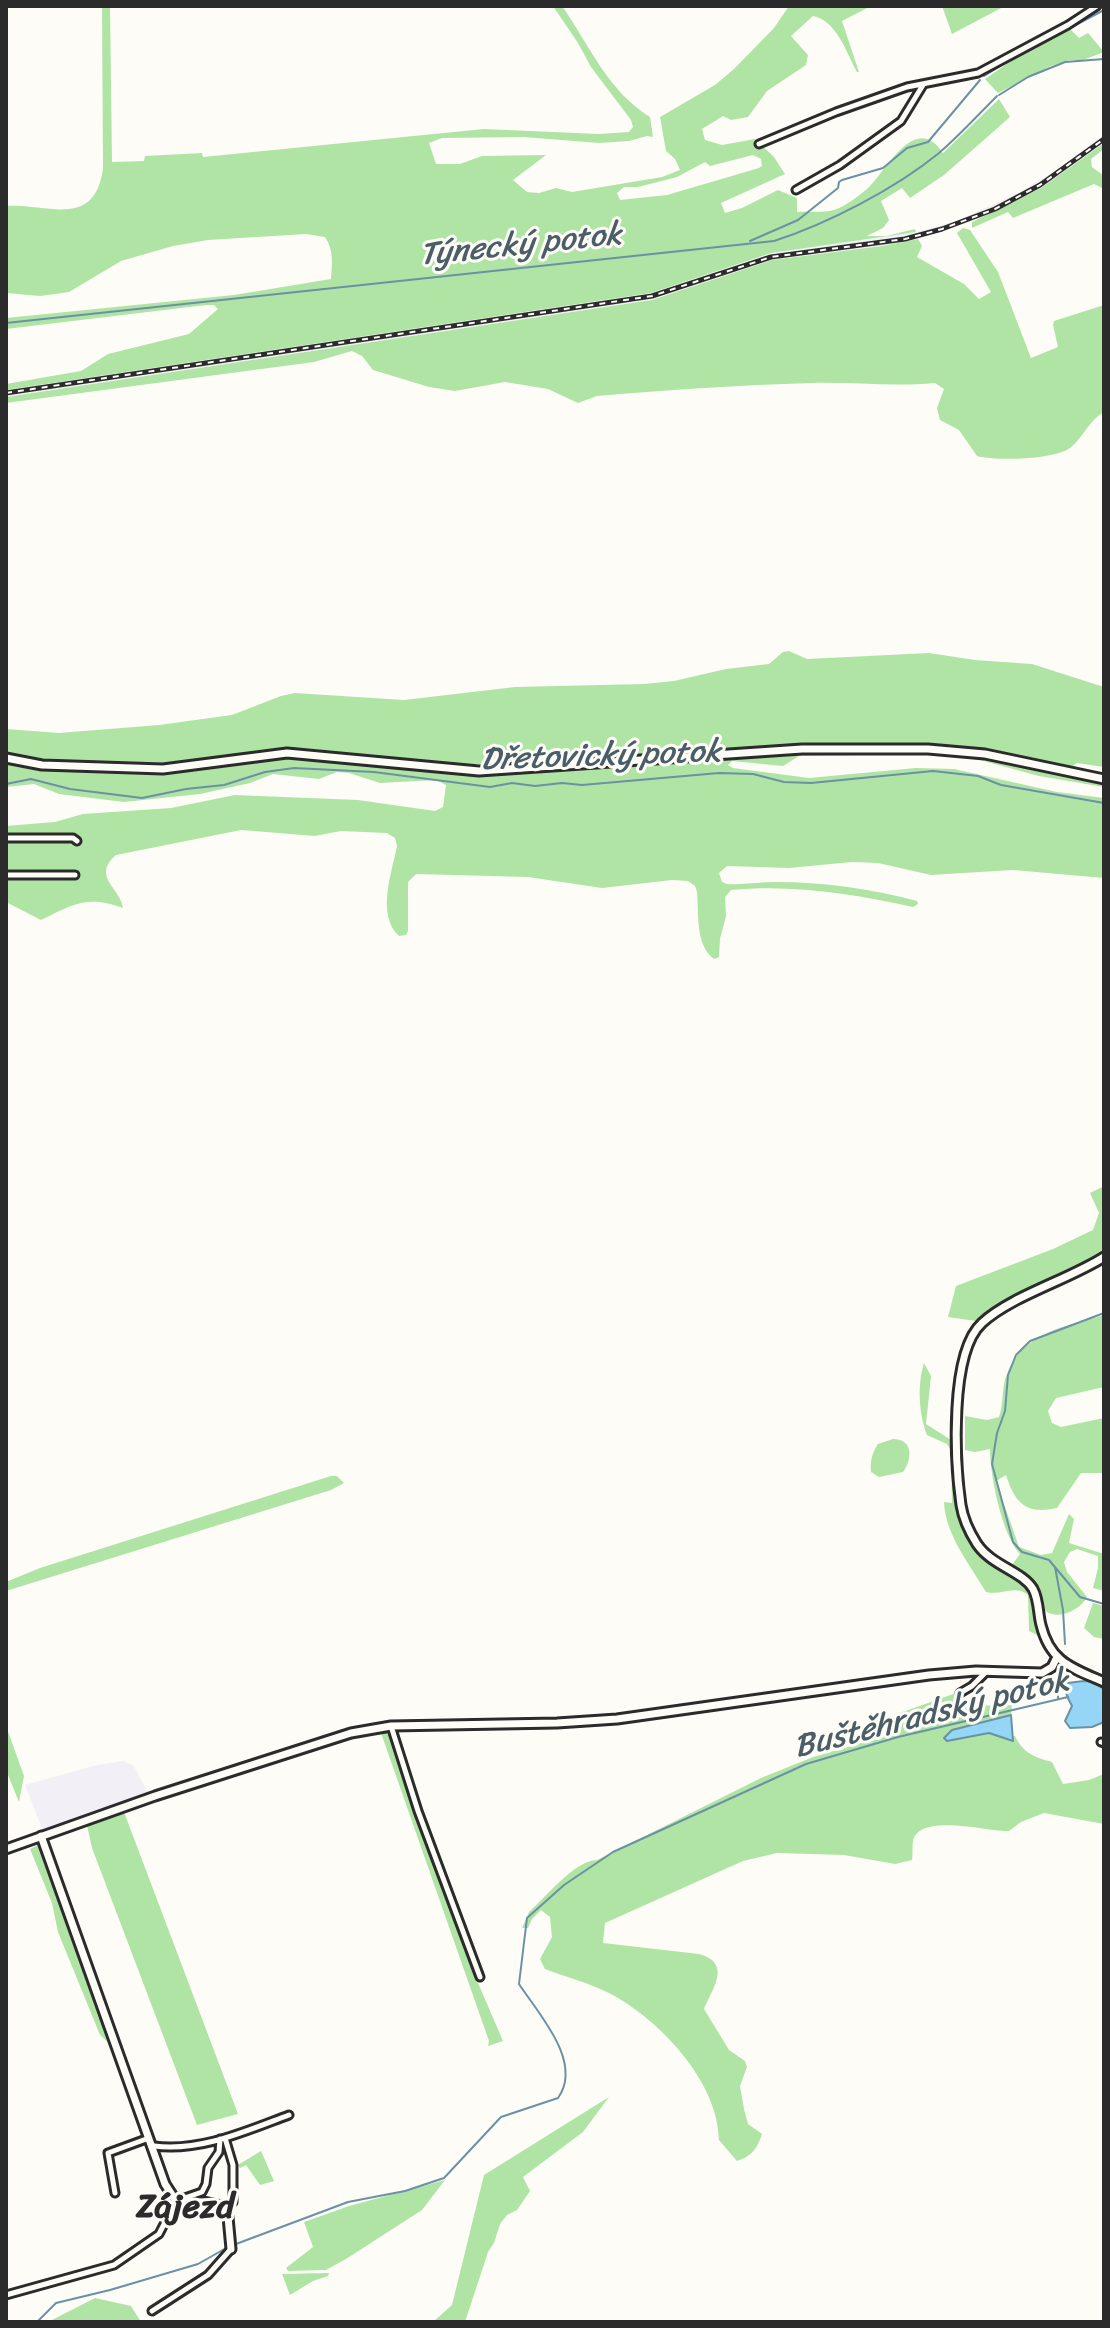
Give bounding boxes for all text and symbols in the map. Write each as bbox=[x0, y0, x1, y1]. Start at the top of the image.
water label: Týnecký potok bbox=[418, 216, 624, 276]
water label: Dřetovický potok bbox=[480, 734, 722, 780]
water label: Buštěhradský potok bbox=[790, 1662, 1074, 1768]
district label: Zájezd bbox=[136, 2188, 234, 2228]

